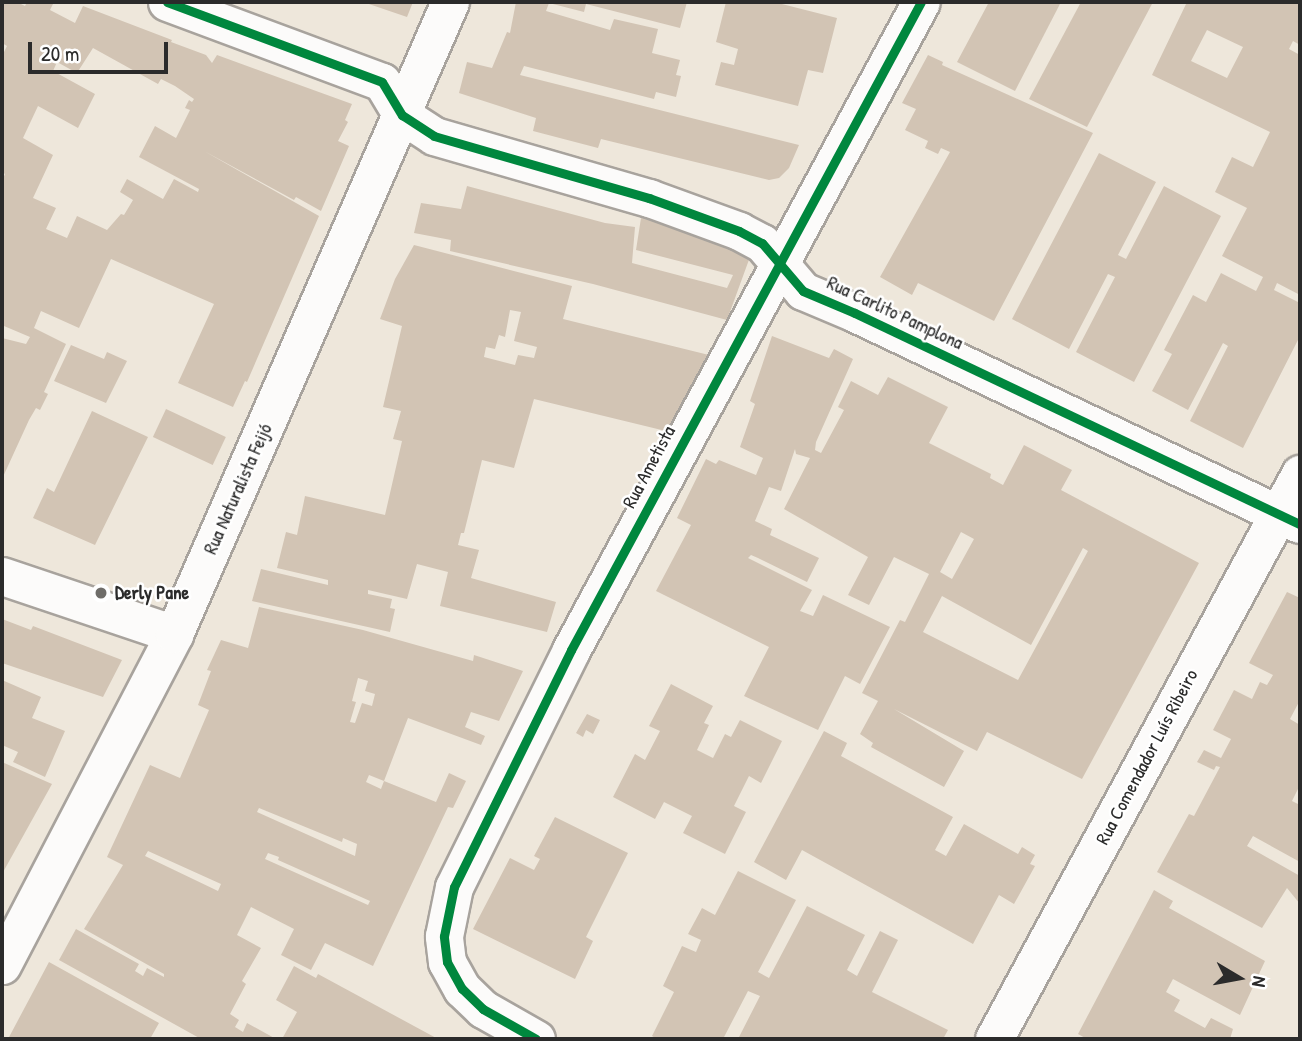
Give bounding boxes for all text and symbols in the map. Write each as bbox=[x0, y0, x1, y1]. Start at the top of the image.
scale bar bbox=[32, 28, 172, 72]
text: 20 m bbox=[41, 39, 79, 68]
street label: Rua Carlito Pamplona bbox=[823, 272, 967, 354]
street label: Rua Naturalista Feijó bbox=[199, 420, 277, 558]
street label: Rua Ametista bbox=[618, 422, 680, 512]
place label: Derly Pane bbox=[115, 582, 189, 604]
marker: Derly Pane bbox=[93, 585, 109, 601]
street label: Rua Comendador Luís Ribeiro bbox=[1091, 666, 1203, 848]
north arrow bbox=[1204, 943, 1274, 1013]
text: N bbox=[1246, 974, 1273, 989]

